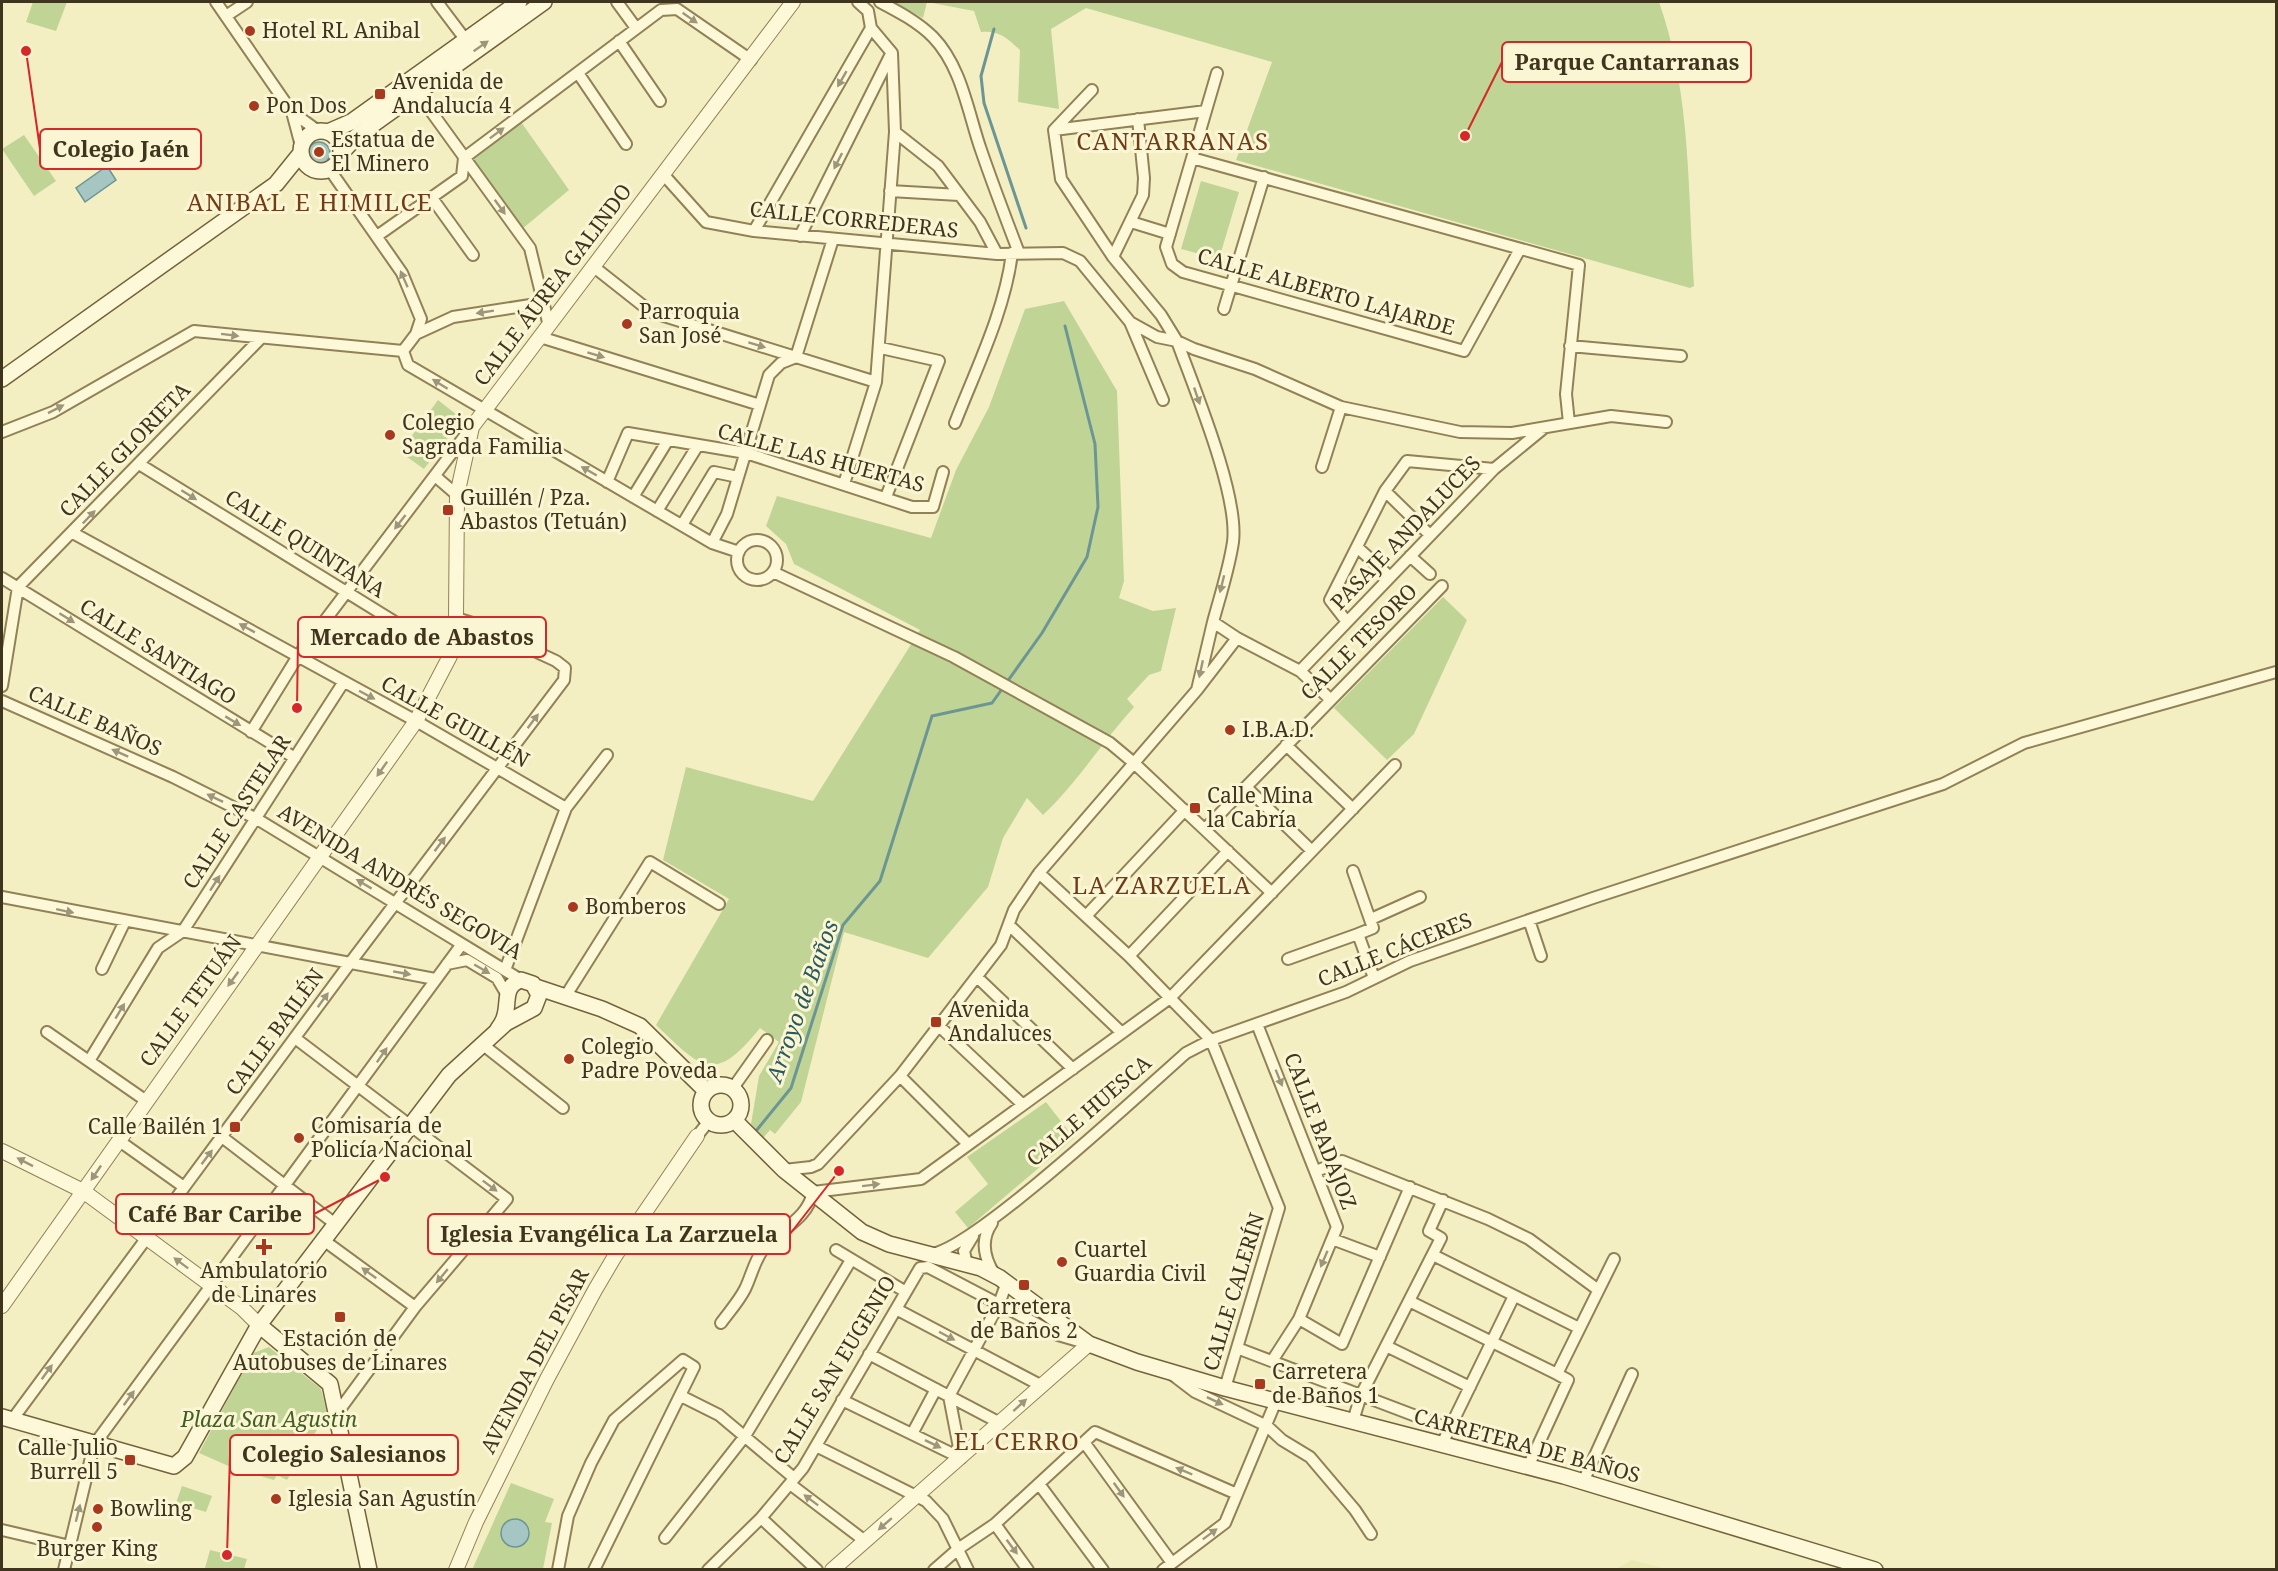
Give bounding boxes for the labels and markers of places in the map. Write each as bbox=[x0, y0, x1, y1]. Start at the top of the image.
place label: Hotel RL Anibal bbox=[262, 16, 420, 44]
marker: Hotel RL Anibal bbox=[243, 24, 257, 38]
callout: Parque Cantarranas bbox=[1502, 42, 1751, 82]
place label: Avenida de Andalucía 4 bbox=[392, 67, 511, 119]
marker: Avenida de Andalucía 4 bbox=[373, 87, 387, 101]
place label: Pon Dos bbox=[266, 91, 347, 119]
marker: Pon Dos bbox=[247, 99, 261, 113]
place label: Estatua de El Minero bbox=[331, 125, 435, 177]
callout: Colegio Jaén bbox=[40, 129, 201, 169]
marker: Estatua de El Minero bbox=[312, 145, 326, 159]
place label: Parroquia San José bbox=[639, 297, 740, 349]
marker: Parroquia San José bbox=[620, 317, 634, 331]
place label: Colegio Sagrada Familia bbox=[402, 408, 563, 460]
marker: Colegio Sagrada Familia bbox=[383, 428, 397, 442]
place label: Guillén / Pza. Abastos (Tetuán) bbox=[460, 483, 627, 535]
marker: Guillén / Pza. Abastos (Tetuán) bbox=[441, 503, 455, 517]
callout: Mercado de Abastos bbox=[298, 617, 546, 657]
place label: I.B.A.D. bbox=[1242, 715, 1314, 743]
marker: I.B.A.D. bbox=[1223, 723, 1237, 737]
place label: Calle Mina la Cabría bbox=[1207, 781, 1313, 833]
marker: Calle Mina la Cabría bbox=[1188, 801, 1202, 815]
place label: Bomberos bbox=[585, 892, 686, 920]
marker: Bomberos bbox=[566, 900, 580, 914]
place label: Avenida Andaluces bbox=[948, 995, 1052, 1047]
marker: Avenida Andaluces bbox=[929, 1015, 943, 1029]
place label: Colegio Padre Poveda bbox=[581, 1032, 718, 1084]
marker: Colegio Padre Poveda bbox=[562, 1052, 576, 1066]
place label: Comisaría de Policía Nacional bbox=[311, 1111, 473, 1163]
place label: Calle Bailén 1 bbox=[88, 1112, 223, 1140]
marker: Calle Bailén 1 bbox=[228, 1120, 242, 1134]
marker: Comisaría de Policía Nacional bbox=[292, 1131, 306, 1145]
callout: Café Bar Caribe bbox=[116, 1194, 314, 1234]
callout: Iglesia Evangélica La Zarzuela bbox=[428, 1214, 790, 1254]
place label: Cuartel Guardia Civil bbox=[1074, 1235, 1206, 1287]
marker: Ambulatorio de Linares bbox=[255, 1238, 273, 1256]
marker: Cuartel Guardia Civil bbox=[1055, 1255, 1069, 1269]
place label: Ambulatorio de Linares bbox=[200, 1256, 328, 1308]
marker: Carretera de Baños 2 bbox=[1017, 1278, 1031, 1292]
place label: Carretera de Baños 2 bbox=[970, 1292, 1078, 1344]
marker: Estación de Autobuses de Linares bbox=[333, 1310, 347, 1324]
place label: Estación de Autobuses de Linares bbox=[233, 1324, 447, 1376]
place label: Carretera de Baños 1 bbox=[1272, 1357, 1379, 1409]
marker: Carretera de Baños 1 bbox=[1253, 1377, 1267, 1391]
place label: Calle Julio Burrell 5 bbox=[17, 1433, 118, 1485]
callout: Colegio Salesianos bbox=[230, 1435, 458, 1475]
marker: Calle Julio Burrell 5 bbox=[123, 1453, 137, 1467]
place label: Iglesia San Agustín bbox=[288, 1484, 477, 1512]
marker: Iglesia San Agustín bbox=[269, 1492, 283, 1506]
place label: Bowling bbox=[110, 1494, 193, 1522]
marker: Bowling bbox=[91, 1502, 105, 1516]
marker: Burger King bbox=[90, 1520, 104, 1534]
place label: Burger King bbox=[36, 1534, 158, 1562]

